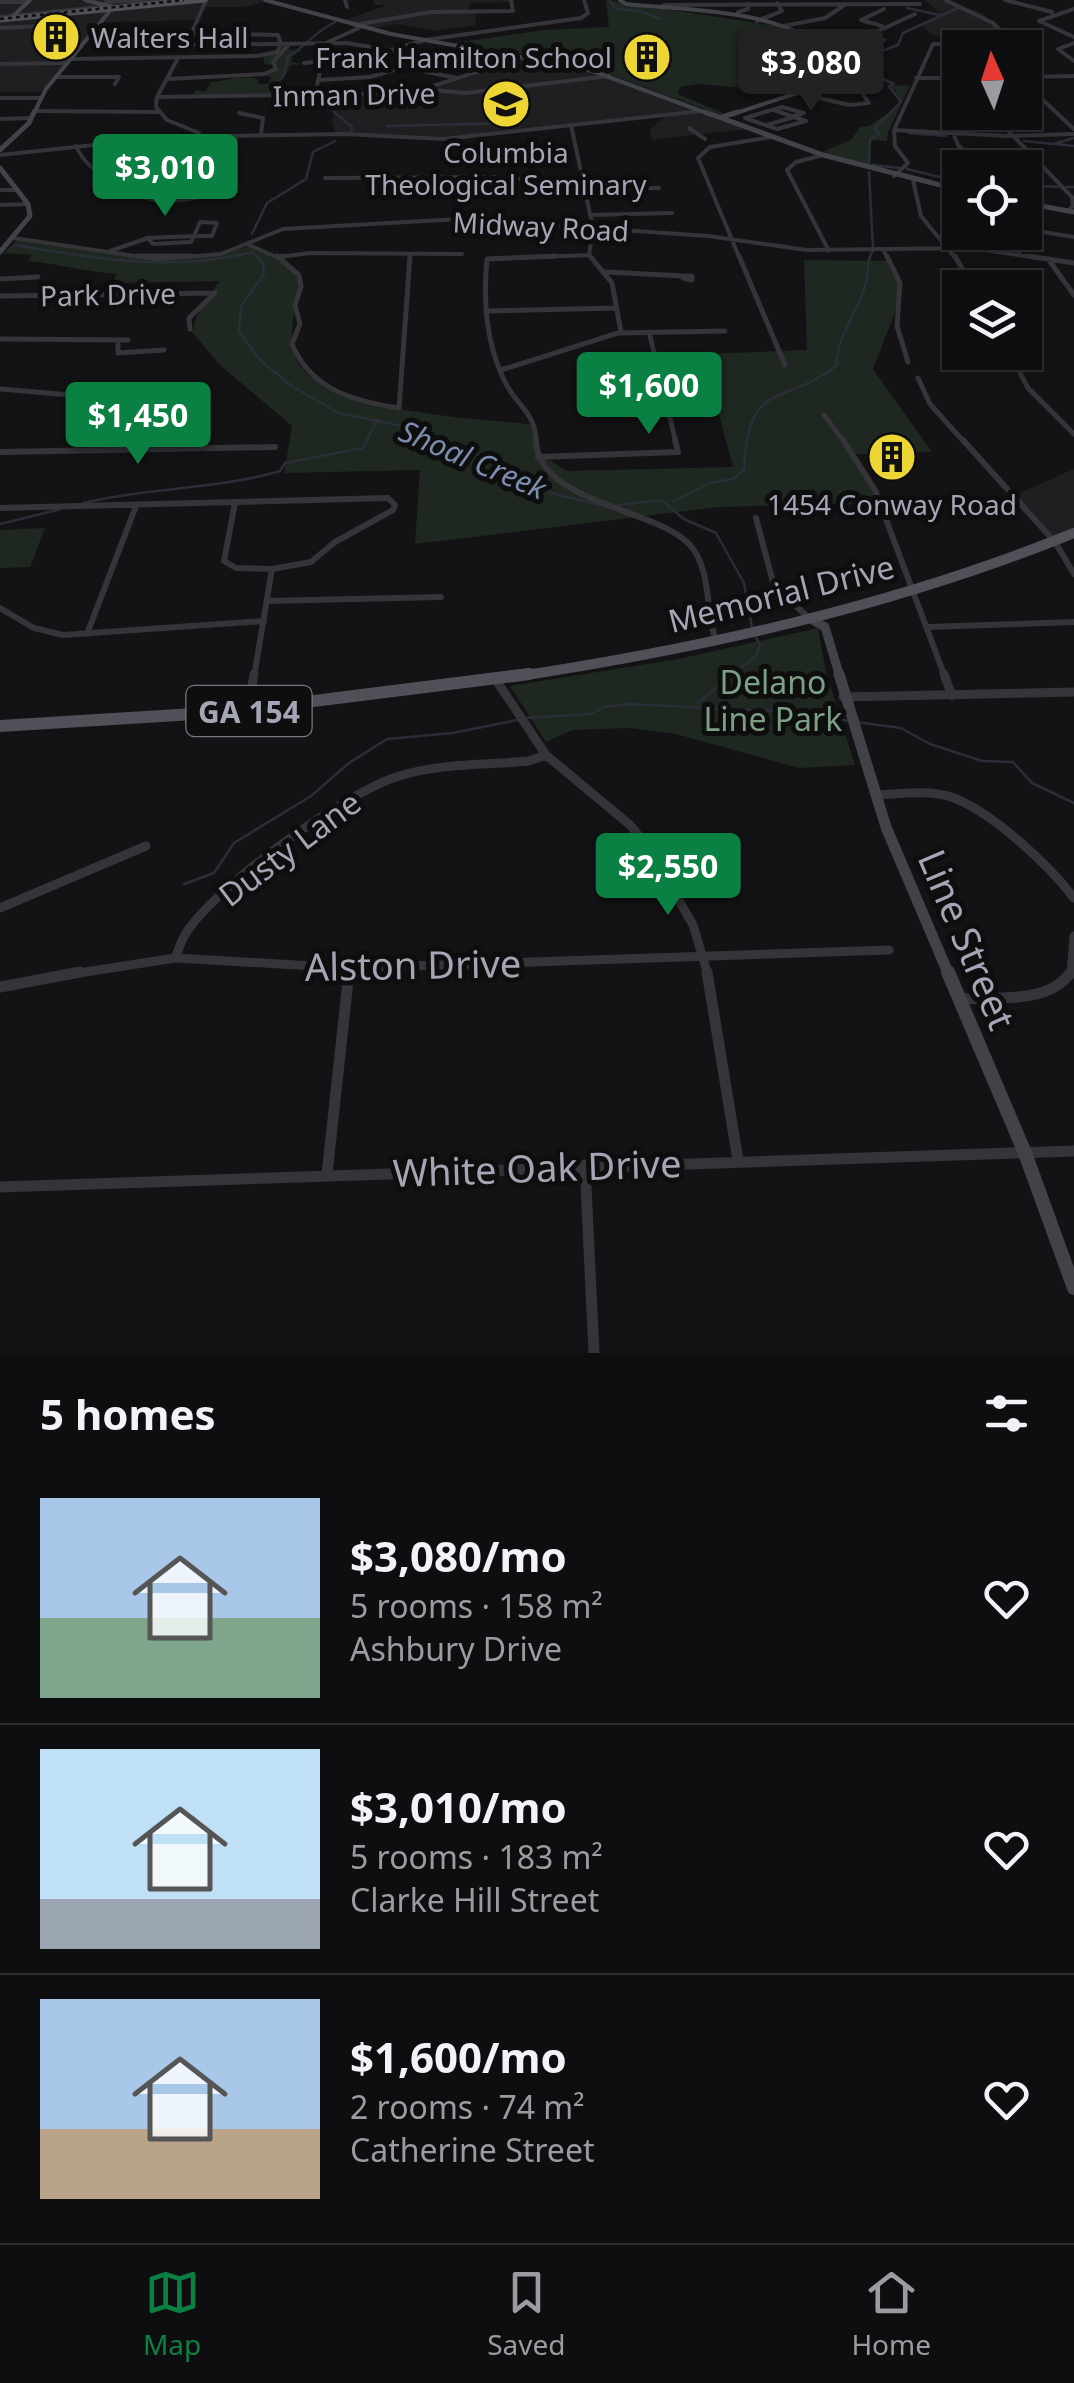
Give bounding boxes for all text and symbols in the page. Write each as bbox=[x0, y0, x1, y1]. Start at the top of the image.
building icon: Walters Hall bbox=[30, 11, 82, 63]
place label: Walters Hall bbox=[91, 18, 248, 56]
pin: $3,080 bbox=[730, 29, 892, 114]
north arrow bbox=[942, 30, 1042, 130]
map controls bbox=[942, 30, 1042, 370]
building icon: Frank Hamilton School bbox=[621, 31, 673, 83]
place label: Frank Hamilton School bbox=[315, 38, 612, 76]
text: $3,080 bbox=[761, 40, 861, 83]
street label: Inman Drive bbox=[272, 74, 436, 114]
school or university icon: Columbia Theological Seminary bbox=[480, 78, 532, 130]
place label: Columbia Theological Seminary bbox=[365, 133, 647, 203]
pin: $3,010 bbox=[84, 134, 246, 219]
text: $3,010 bbox=[115, 145, 215, 188]
button: locate bbox=[942, 150, 1042, 250]
street label: Midway Road bbox=[452, 202, 630, 250]
button: layers bbox=[942, 270, 1042, 370]
street label: Park Drive bbox=[40, 274, 176, 314]
pin: $1,600 bbox=[568, 352, 730, 437]
text: $1,600 bbox=[599, 363, 699, 406]
pin: $1,450 bbox=[57, 382, 219, 467]
text: $1,450 bbox=[88, 393, 188, 436]
water label: Shoal Creek bbox=[393, 410, 554, 509]
building icon: 1454 Conway Road bbox=[866, 431, 918, 483]
place label: 1454 Conway Road bbox=[767, 485, 1017, 523]
street label: Memorial Drive bbox=[663, 544, 899, 642]
park label: Delano Line Park bbox=[704, 660, 842, 740]
road number: GA 154 bbox=[186, 686, 312, 736]
street label: Dusty Lane bbox=[209, 781, 369, 915]
pin: $2,550 bbox=[587, 833, 749, 918]
street label: Line Street bbox=[907, 841, 1029, 1037]
text: $2,550 bbox=[618, 844, 718, 887]
street label: Alston Drive bbox=[304, 936, 522, 992]
street label: White Oak Drive bbox=[392, 1136, 682, 1198]
text: 5 homes bbox=[40, 1385, 216, 1442]
icon: filters bbox=[979, 1386, 1034, 1441]
text: $3,080/mo bbox=[350, 1527, 567, 1584]
icon: home bbox=[120, 1538, 240, 1658]
icon: heart bbox=[979, 1571, 1034, 1626]
text: 5 rooms · 158 m² bbox=[350, 1584, 603, 1627]
text: Ashbury Drive bbox=[350, 1627, 562, 1670]
text: $3,010/mo bbox=[350, 1778, 567, 1835]
icon: home bbox=[120, 1789, 240, 1909]
icon: heart bbox=[979, 1822, 1034, 1877]
text: 5 rooms · 183 m² bbox=[350, 1835, 603, 1878]
text: Clarke Hill Street bbox=[350, 1878, 599, 1921]
text: $1,600/mo bbox=[350, 2028, 567, 2085]
icon: home bbox=[120, 2039, 240, 2159]
icon: heart bbox=[979, 2072, 1034, 2127]
text: 2 rooms · 74 m² bbox=[350, 2085, 584, 2128]
text: Catherine Street bbox=[350, 2128, 595, 2171]
tab: Map bbox=[143, 2265, 201, 2363]
tab: Saved bbox=[487, 2265, 565, 2363]
tab: Home bbox=[851, 2265, 931, 2363]

